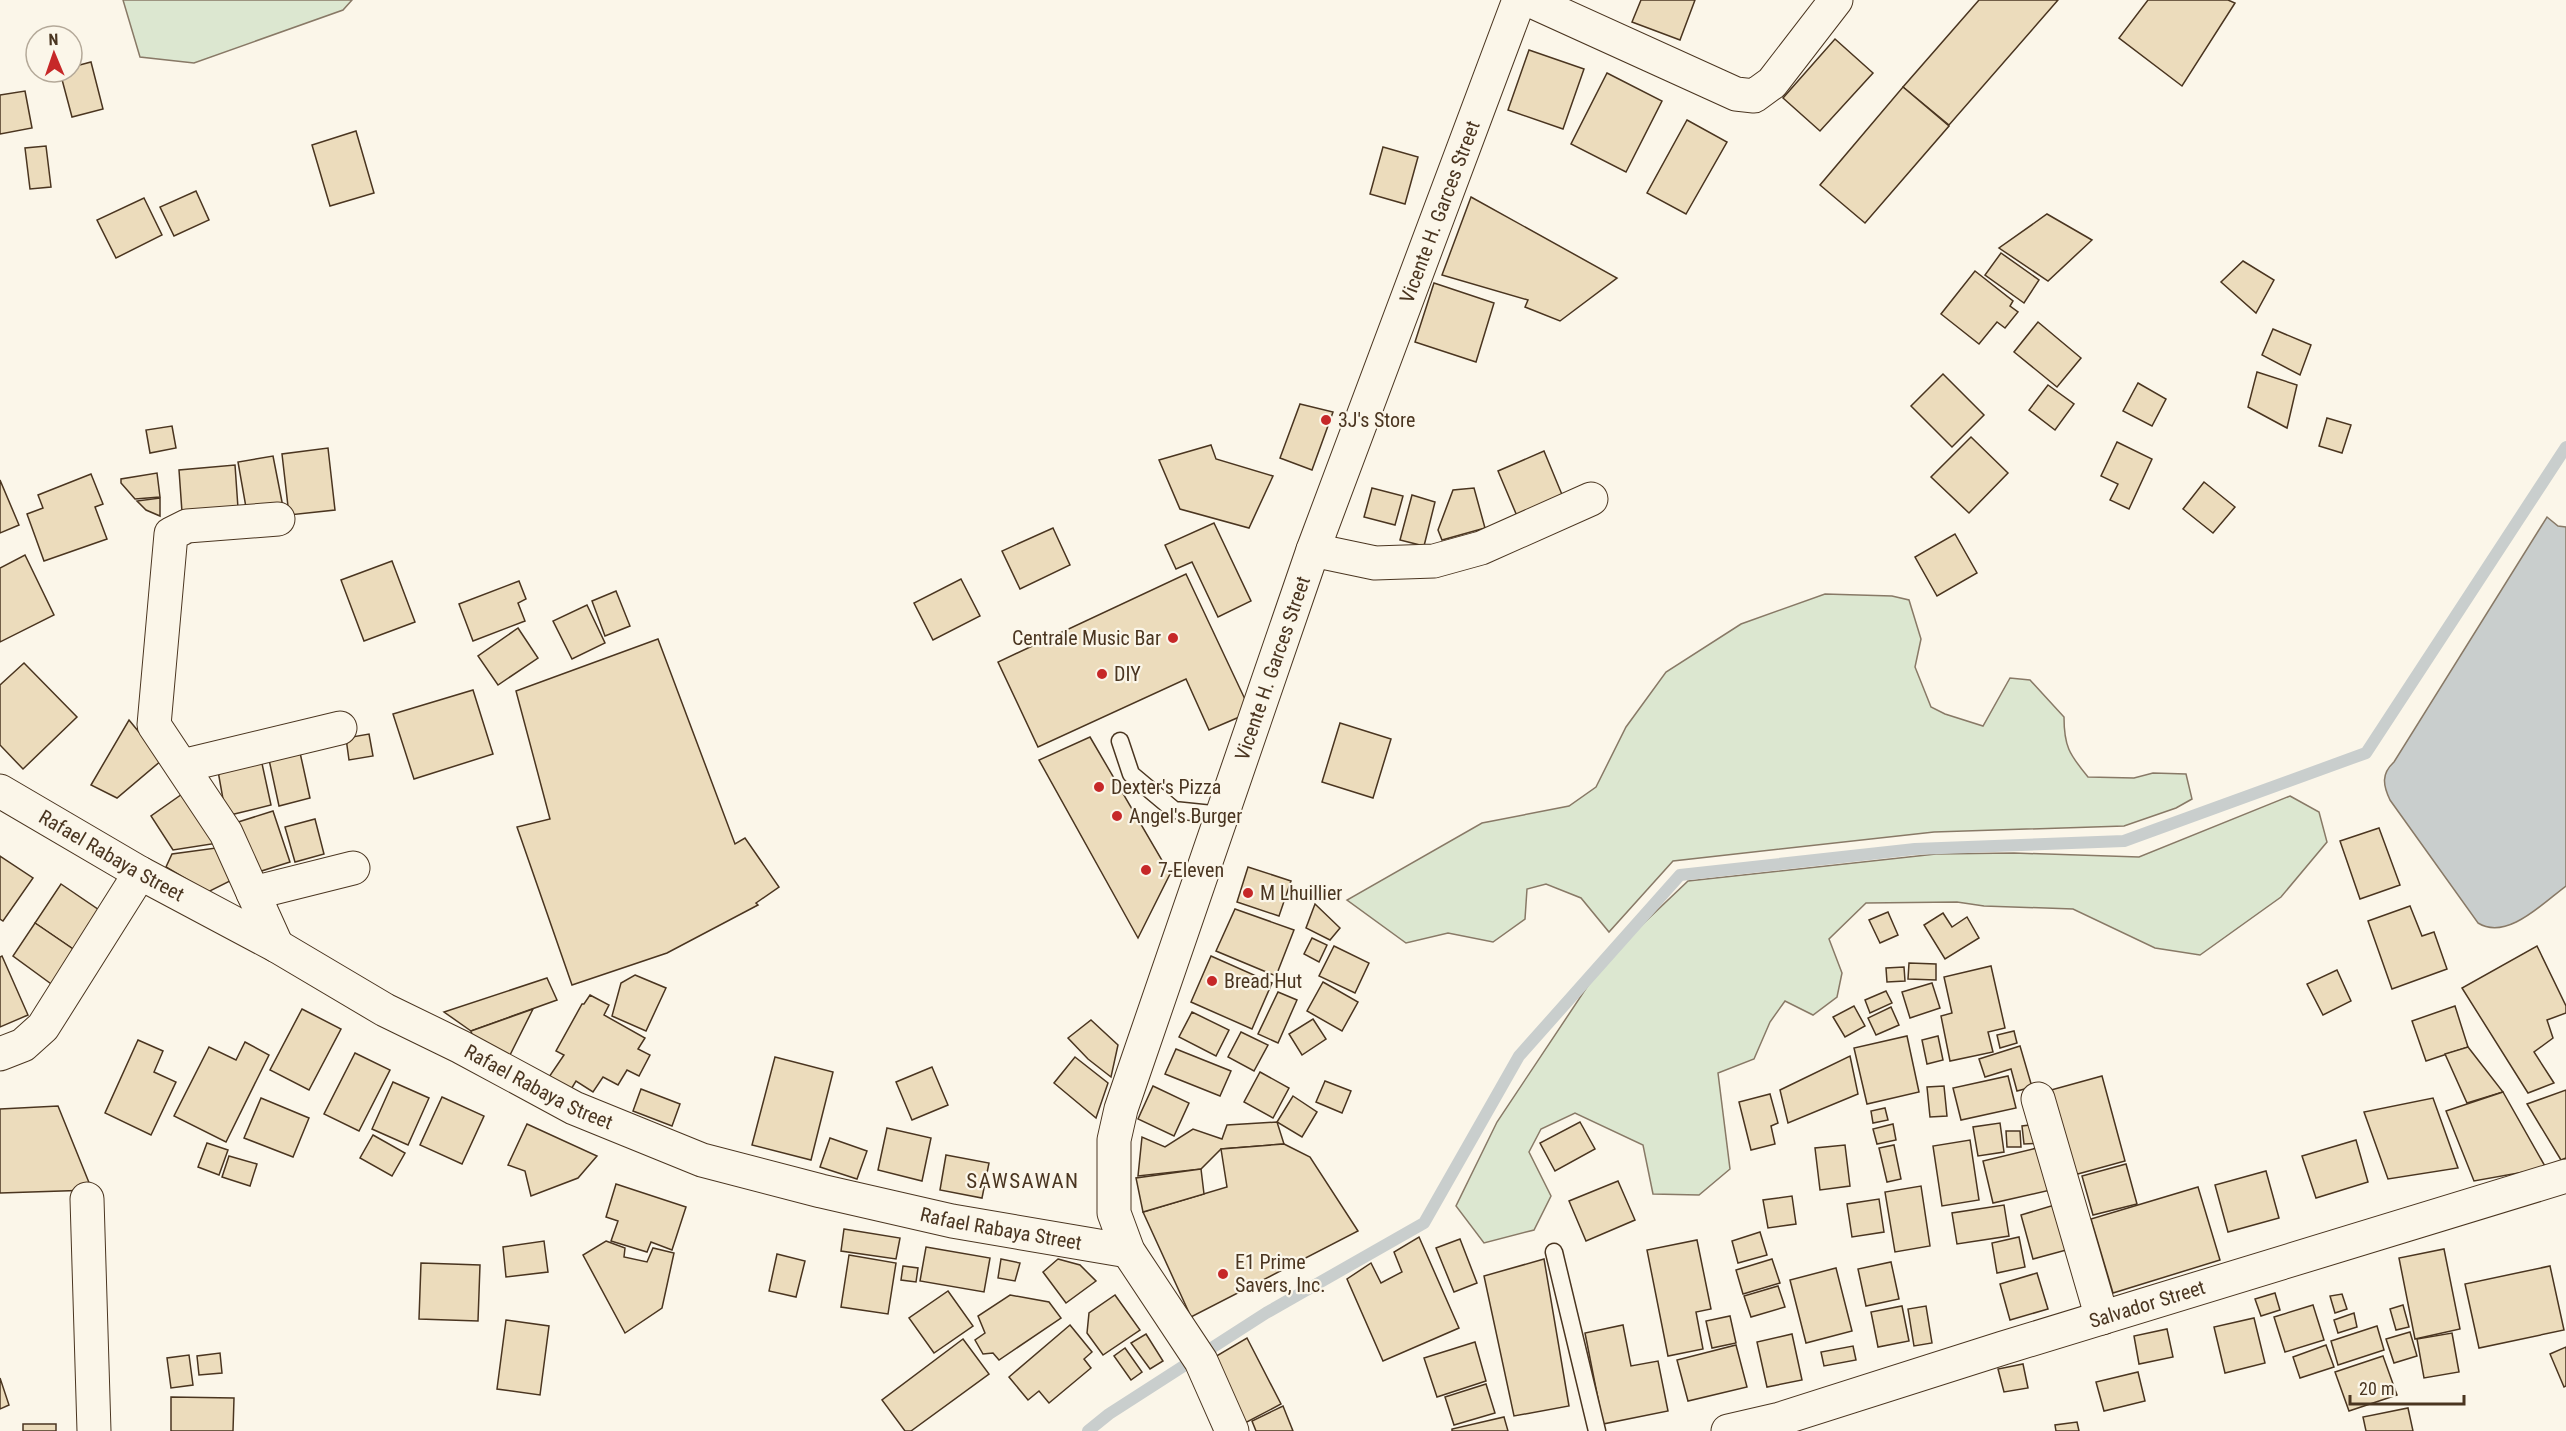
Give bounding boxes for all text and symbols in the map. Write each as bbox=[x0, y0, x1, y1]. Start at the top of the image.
north arrow bbox=[24, 24, 84, 84]
text: N bbox=[48, 30, 59, 49]
street label: Vicente H. Garces Street bbox=[1395, 117, 1485, 306]
place label: 3J's Store bbox=[1338, 408, 1415, 432]
marker: 3J's Store bbox=[1319, 413, 1333, 427]
street label: Vicente H. Garces Street bbox=[1230, 573, 1315, 763]
place label: Centrale Music Bar bbox=[1012, 626, 1161, 650]
marker: Centrale Music Bar bbox=[1166, 631, 1180, 645]
place label: DIY bbox=[1114, 662, 1141, 686]
marker: DIY bbox=[1095, 667, 1109, 681]
place label: Dexter's Pizza bbox=[1111, 775, 1221, 799]
marker: Dexter's Pizza bbox=[1092, 780, 1106, 794]
place label: Angel's Burger bbox=[1129, 804, 1242, 828]
street label: Rafael Rabaya Street bbox=[35, 805, 189, 906]
marker: Angel's Burger bbox=[1110, 809, 1124, 823]
place label: 7-Eleven bbox=[1158, 858, 1224, 882]
marker: 7-Eleven bbox=[1139, 863, 1153, 877]
place label: M Lhuillier bbox=[1260, 881, 1342, 905]
marker: M Lhuillier bbox=[1241, 886, 1255, 900]
place label: Bread Hut bbox=[1224, 969, 1302, 993]
marker: Bread Hut bbox=[1205, 974, 1219, 988]
street label: Rafael Rabaya Street bbox=[460, 1039, 616, 1134]
district label: SAWSAWAN bbox=[966, 1169, 1080, 1193]
street label: Rafael Rabaya Street bbox=[918, 1202, 1083, 1255]
place label: E1 Prime Savers, Inc. bbox=[1235, 1250, 1326, 1297]
marker: E1 Prime Savers, Inc. bbox=[1216, 1267, 1230, 1281]
street label: Salvador Street bbox=[2086, 1275, 2208, 1333]
scale bar bbox=[2350, 1368, 2464, 1406]
text: 20 m bbox=[2359, 1378, 2394, 1399]

